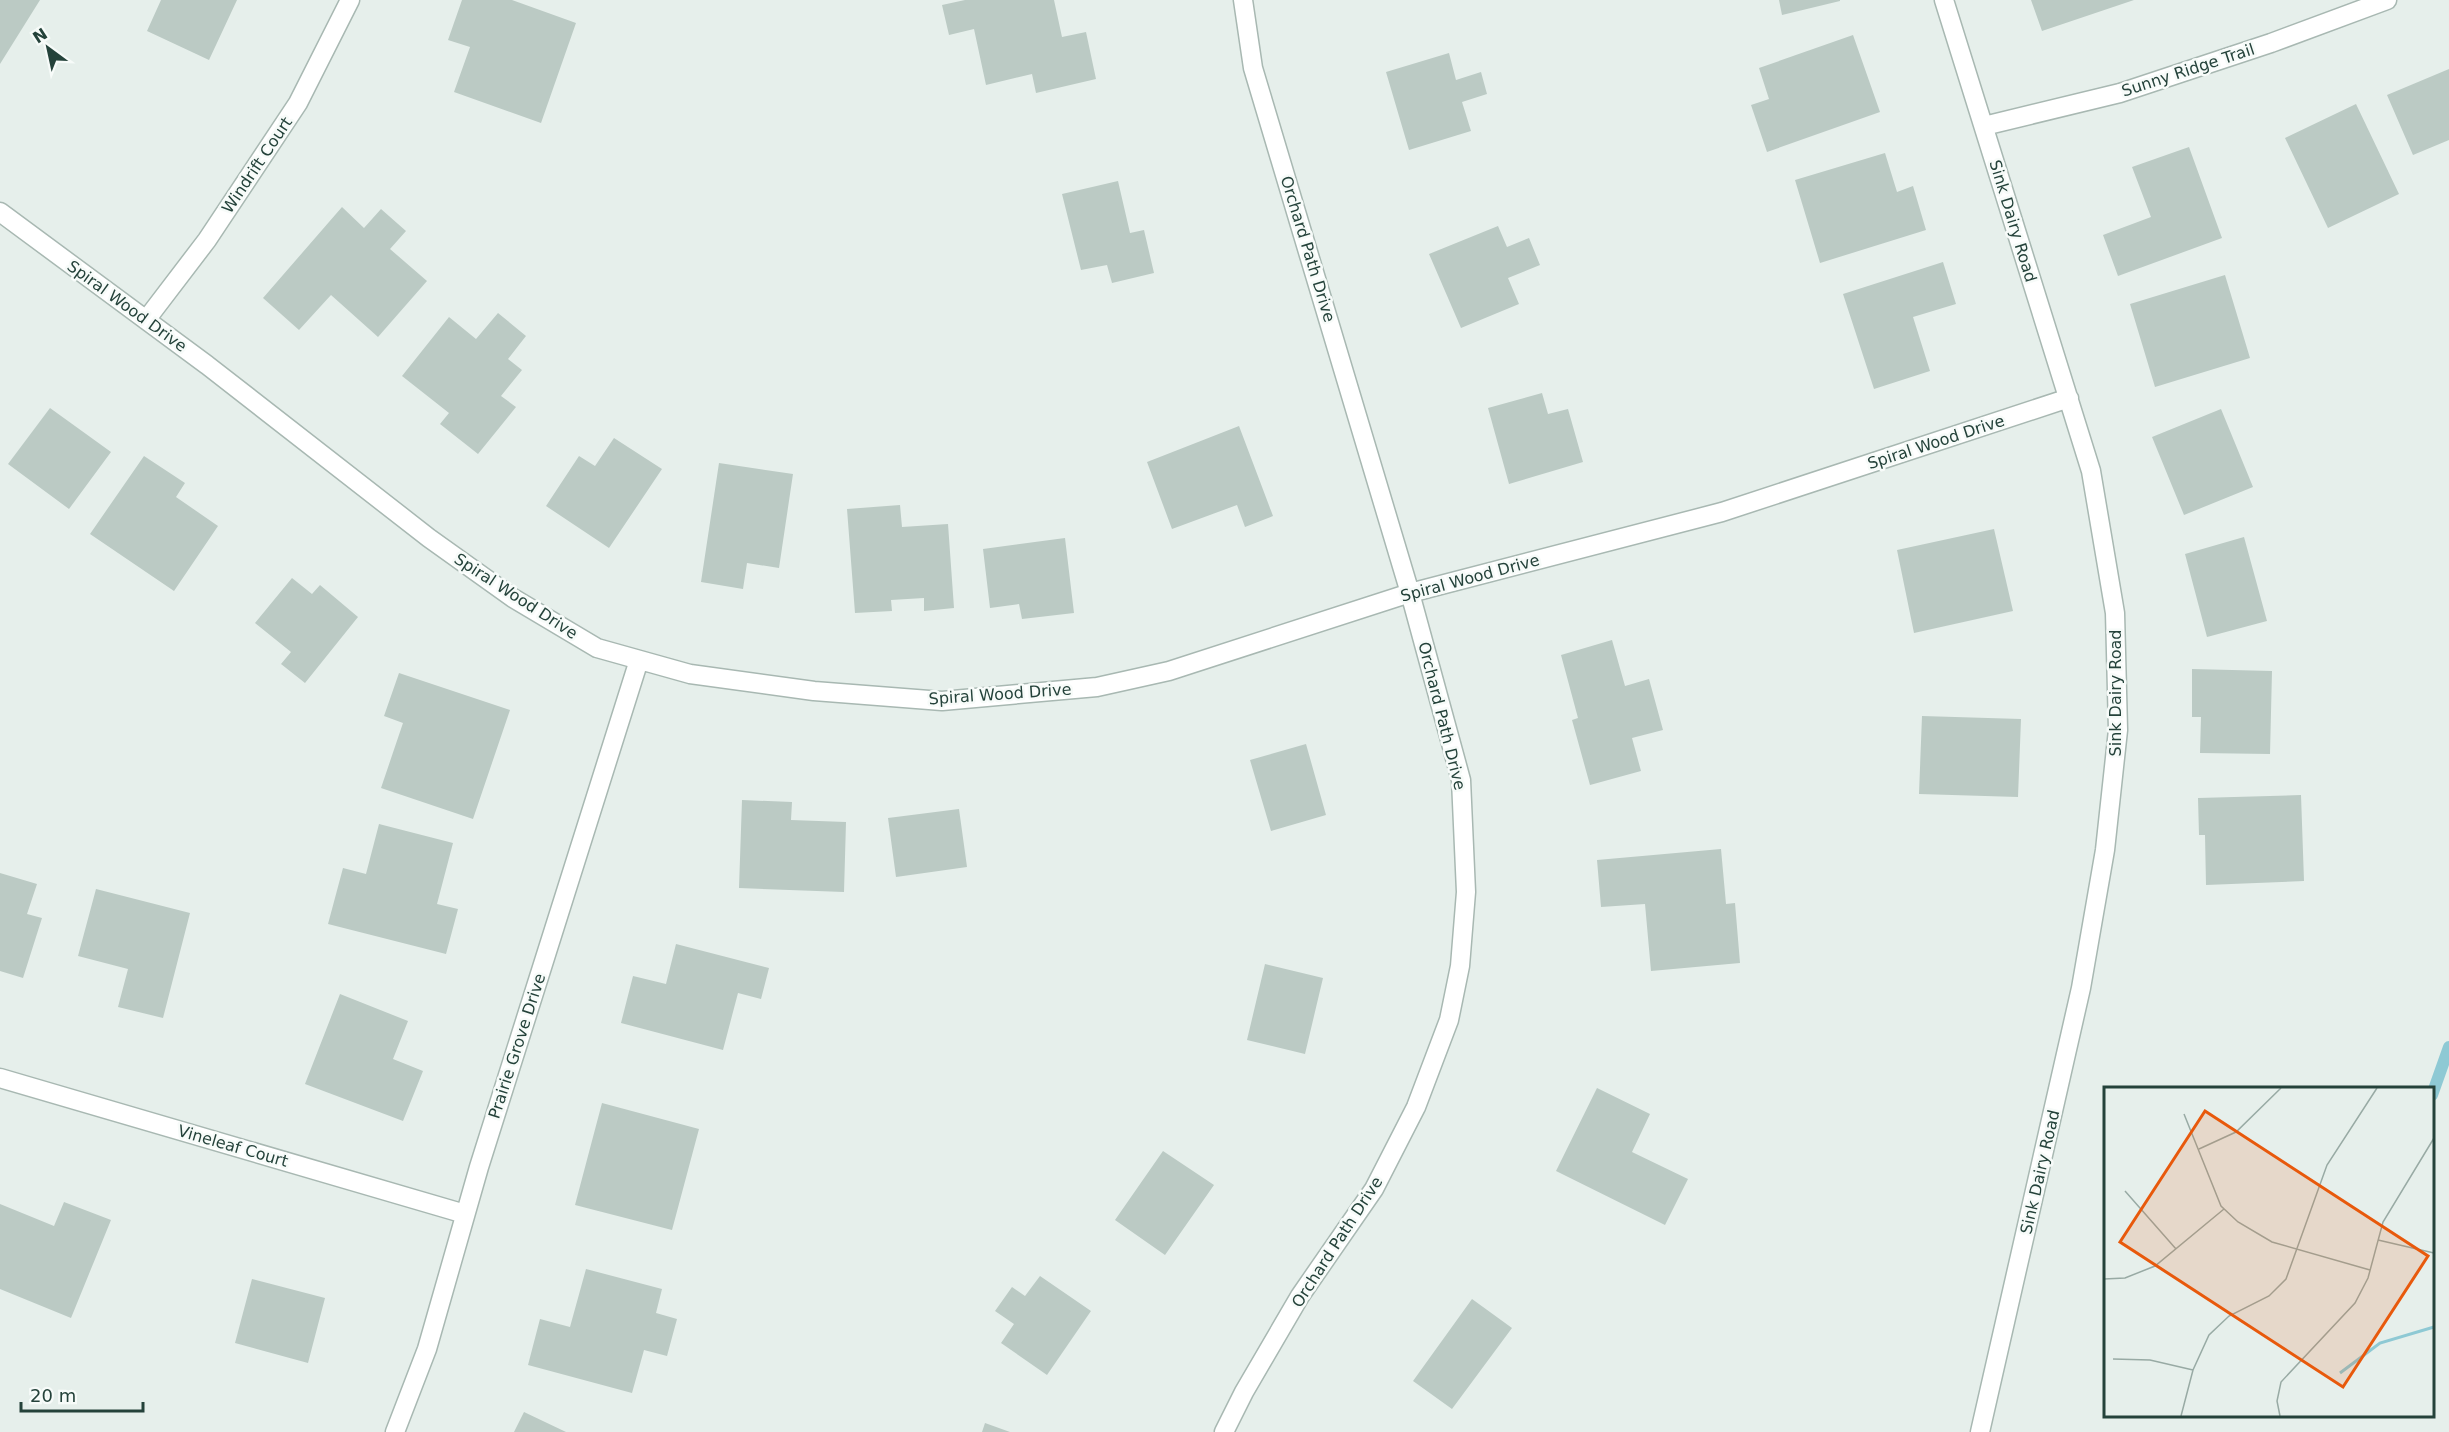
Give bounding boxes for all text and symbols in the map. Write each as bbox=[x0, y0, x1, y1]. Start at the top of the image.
north arrow bbox=[18, 18, 78, 78]
text: N bbox=[29, 24, 51, 47]
street label: Sunny Ridge Trail bbox=[2119, 40, 2257, 100]
street label: Windrift Court bbox=[218, 113, 296, 217]
street label: Sink Dairy Road bbox=[1985, 158, 2041, 284]
street label: Orchard Path Drive bbox=[1277, 174, 1339, 324]
street label: Spiral Wood Drive bbox=[64, 256, 190, 356]
street label: Spiral Wood Drive bbox=[1865, 411, 2007, 473]
street label: Spiral Wood Drive bbox=[451, 549, 581, 643]
street label: Spiral Wood Drive bbox=[1398, 550, 1542, 606]
street label: Sink Dairy Road bbox=[2106, 630, 2125, 756]
street label: Orchard Path Drive bbox=[1414, 640, 1470, 792]
street label: Spiral Wood Drive bbox=[928, 680, 1072, 708]
street label: Prairie Grove Drive bbox=[485, 971, 549, 1121]
inset map bbox=[2104, 1087, 2434, 1417]
street label: Sink Dairy Road bbox=[2016, 1108, 2064, 1236]
street label: Vineleaf Court bbox=[176, 1121, 290, 1171]
street label: Orchard Path Drive bbox=[1288, 1173, 1386, 1311]
scale bar bbox=[21, 1375, 142, 1413]
text: 20 m bbox=[30, 1385, 76, 1406]

